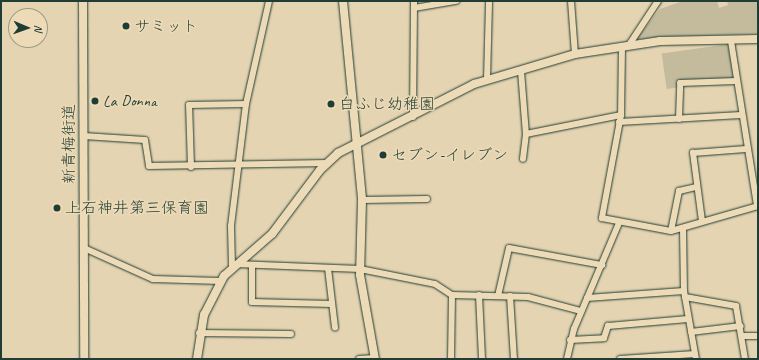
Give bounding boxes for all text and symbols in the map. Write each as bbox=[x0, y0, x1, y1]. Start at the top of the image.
north arrow bbox=[8, 8, 48, 48]
place label: サミット bbox=[134, 16, 198, 36]
marker: サミット bbox=[121, 21, 131, 31]
text: N bbox=[32, 25, 46, 32]
place label: La Donna bbox=[103, 91, 157, 111]
place label: 白ふじ幼稚園 bbox=[339, 94, 435, 114]
marker: La Donna bbox=[90, 96, 100, 106]
marker: 白ふじ幼稚園 bbox=[326, 99, 336, 109]
street label: 新青梅街道 bbox=[59, 104, 79, 184]
place label: セブン-イレブン bbox=[391, 145, 508, 165]
marker: セブン-イレブン bbox=[378, 150, 388, 160]
place label: 上石神井第三保育園 bbox=[65, 198, 209, 218]
marker: 上石神井第三保育園 bbox=[52, 203, 62, 213]

